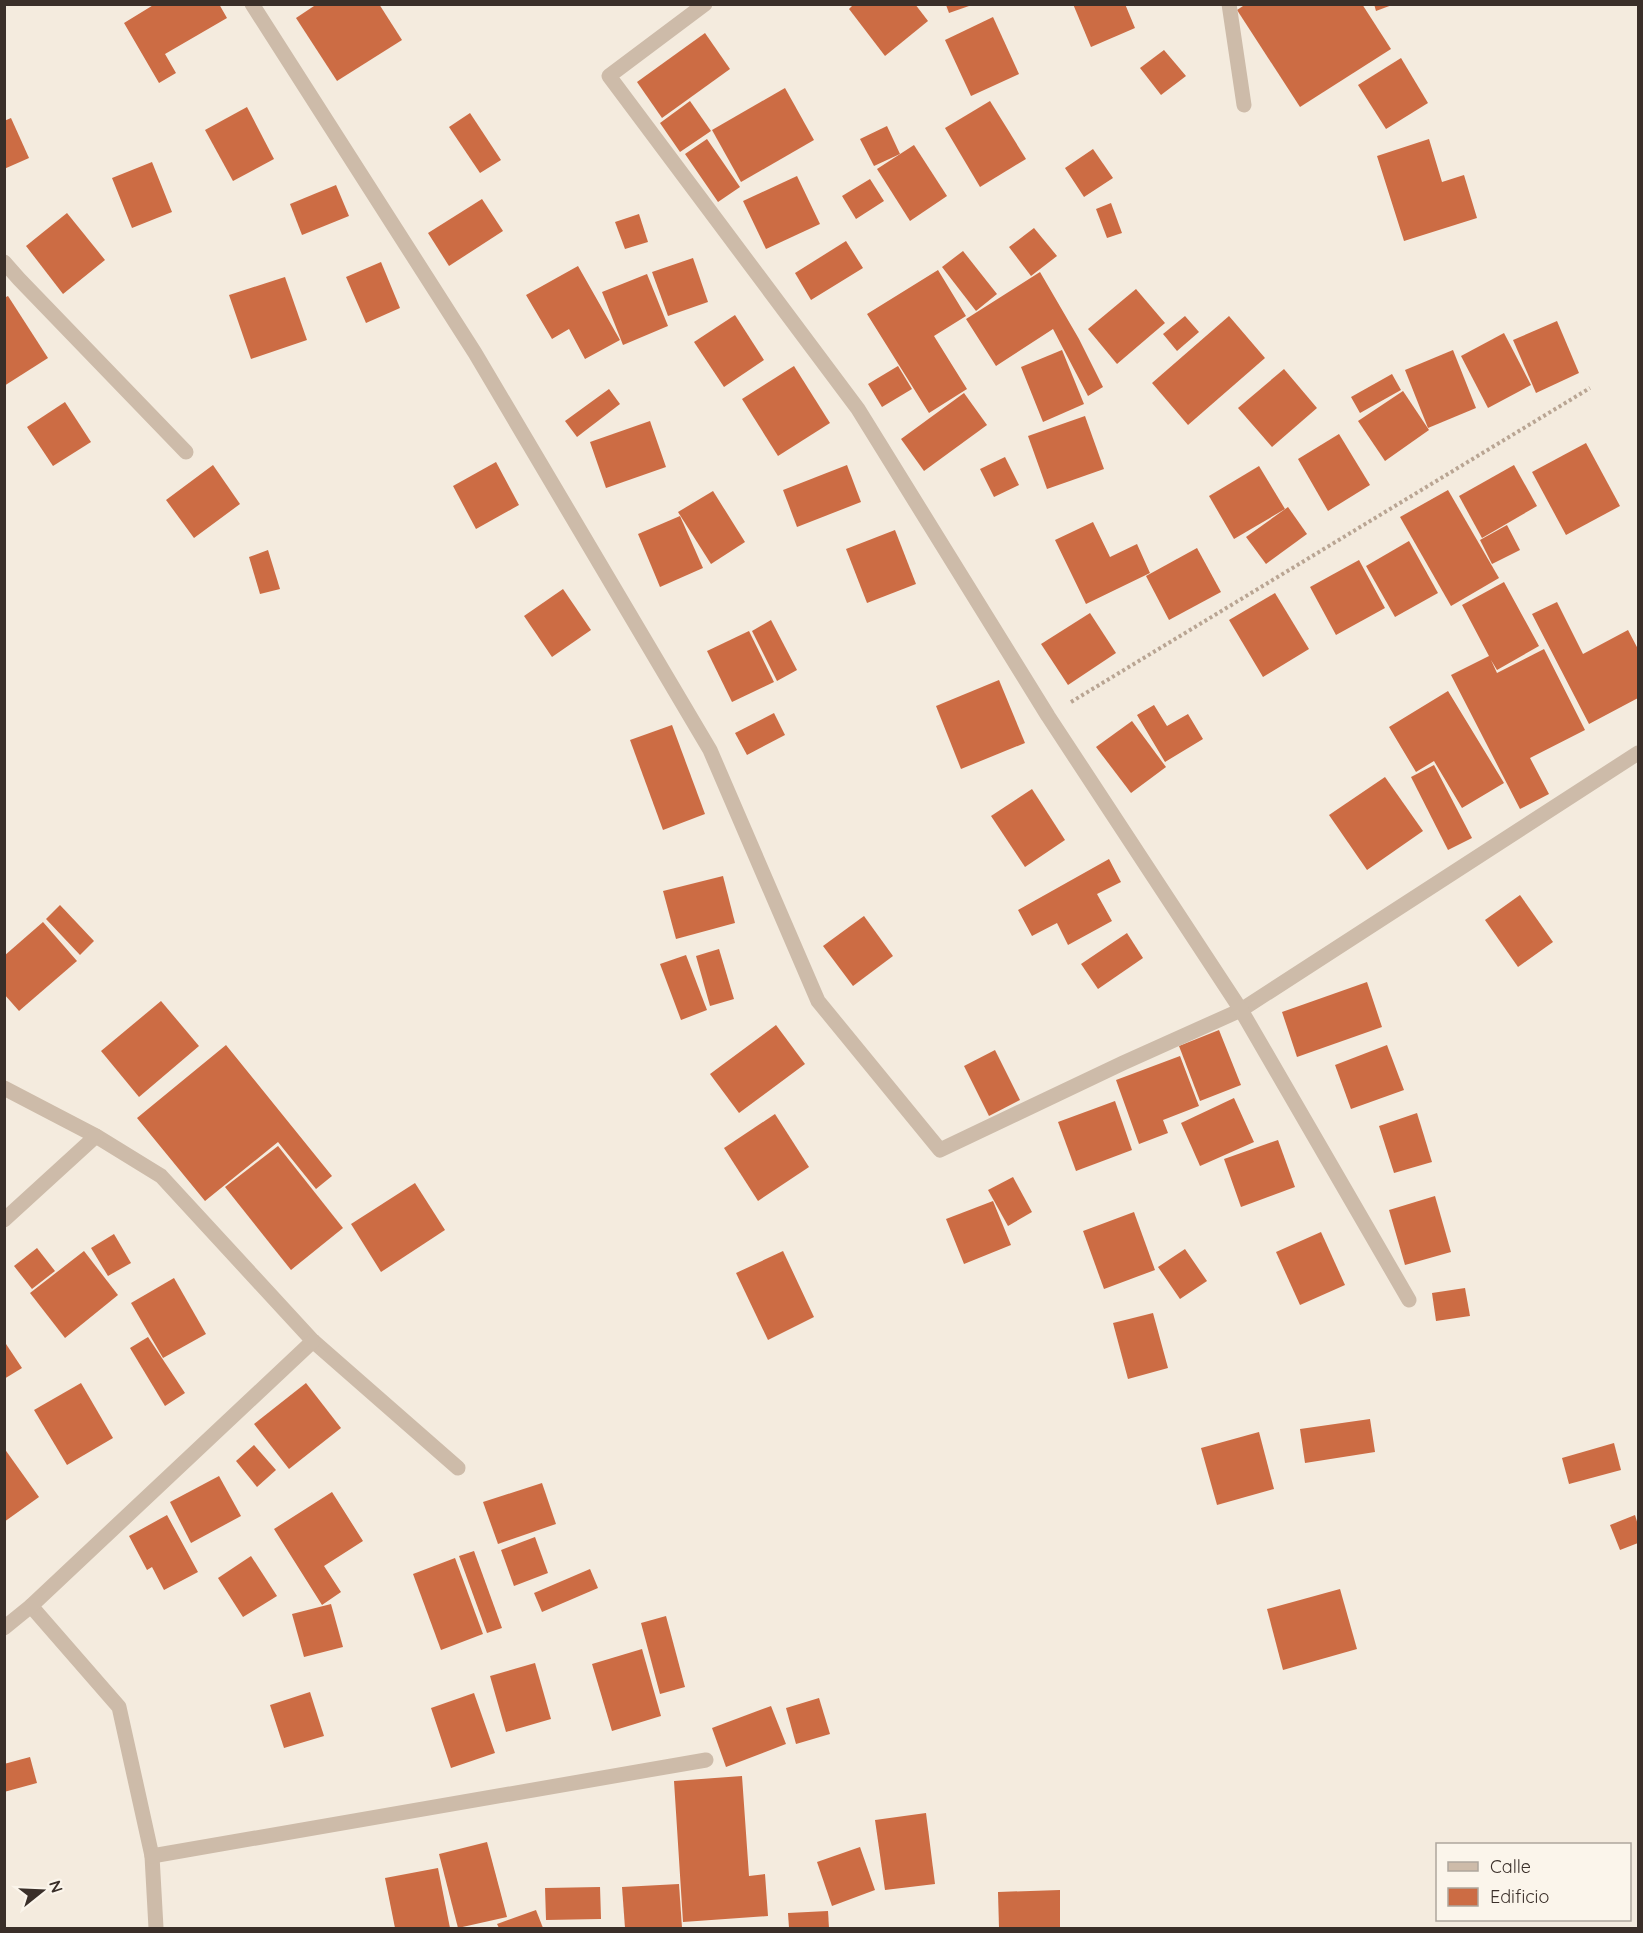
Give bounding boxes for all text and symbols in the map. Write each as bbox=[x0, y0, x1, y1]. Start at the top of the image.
legend bbox=[1436, 1843, 1631, 1921]
text: Calle bbox=[1490, 1855, 1531, 1878]
north arrow bbox=[12, 1861, 72, 1921]
text: N bbox=[45, 1878, 68, 1895]
text: Edificio bbox=[1490, 1885, 1549, 1908]

